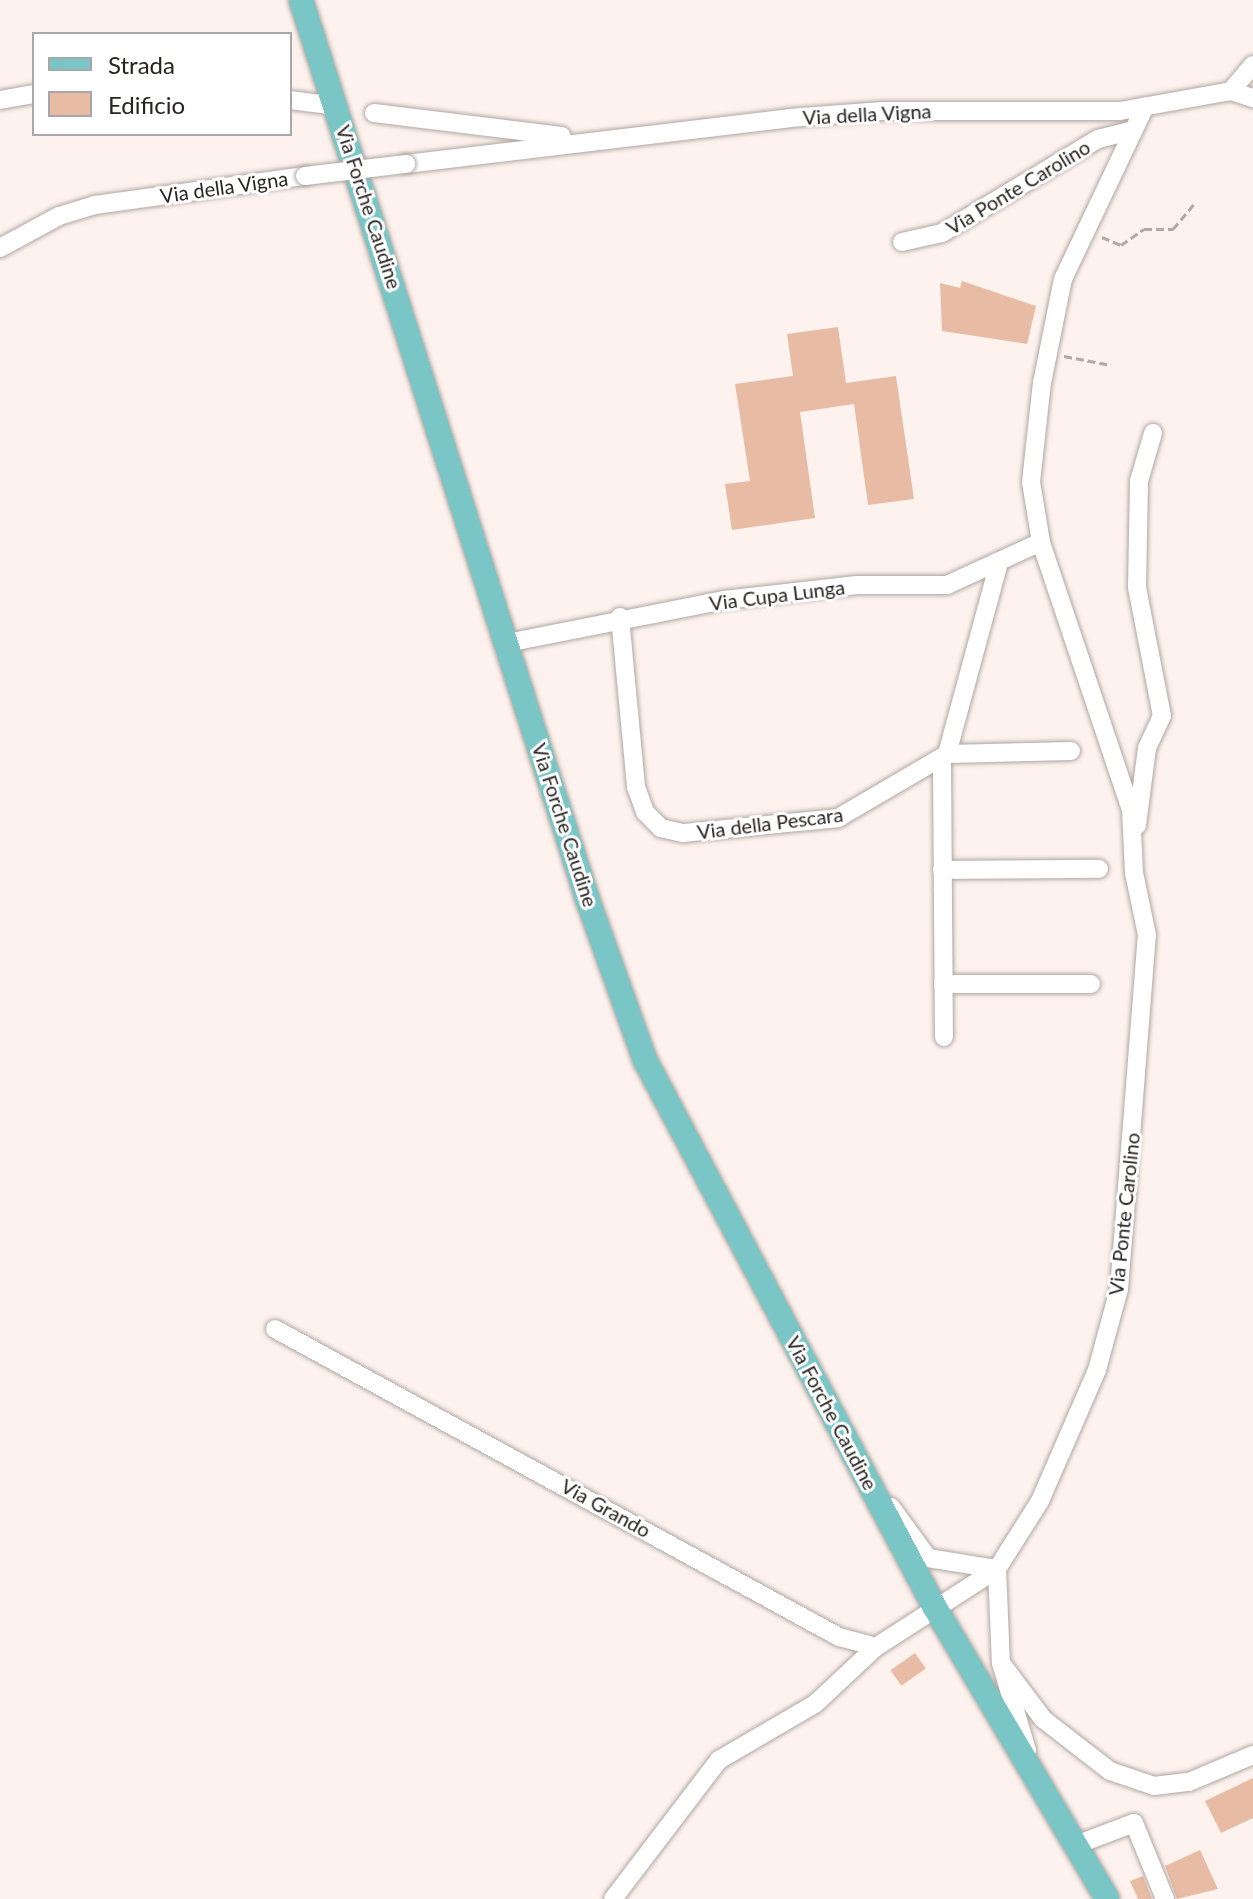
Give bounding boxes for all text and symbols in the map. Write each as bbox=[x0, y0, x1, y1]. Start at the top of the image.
legend bbox=[32, 32, 292, 136]
text: Strada bbox=[108, 50, 175, 79]
text: Edificio bbox=[108, 90, 185, 119]
street label: Via della Vigna bbox=[802, 99, 932, 129]
street label: Via Forche Caudine bbox=[331, 122, 407, 292]
street label: Via Ponte Carolino bbox=[942, 135, 1094, 239]
street label: Via della Vigna bbox=[158, 166, 290, 208]
street label: Via Cupa Lunga bbox=[708, 575, 846, 615]
street label: Via Forche Caudine bbox=[527, 740, 603, 910]
street label: Via della Pescara bbox=[696, 802, 844, 844]
street label: Via Ponte Carolino bbox=[1104, 1131, 1144, 1297]
street label: Via Forche Caudine bbox=[781, 1332, 883, 1494]
street label: Via Grando bbox=[557, 1474, 655, 1542]

